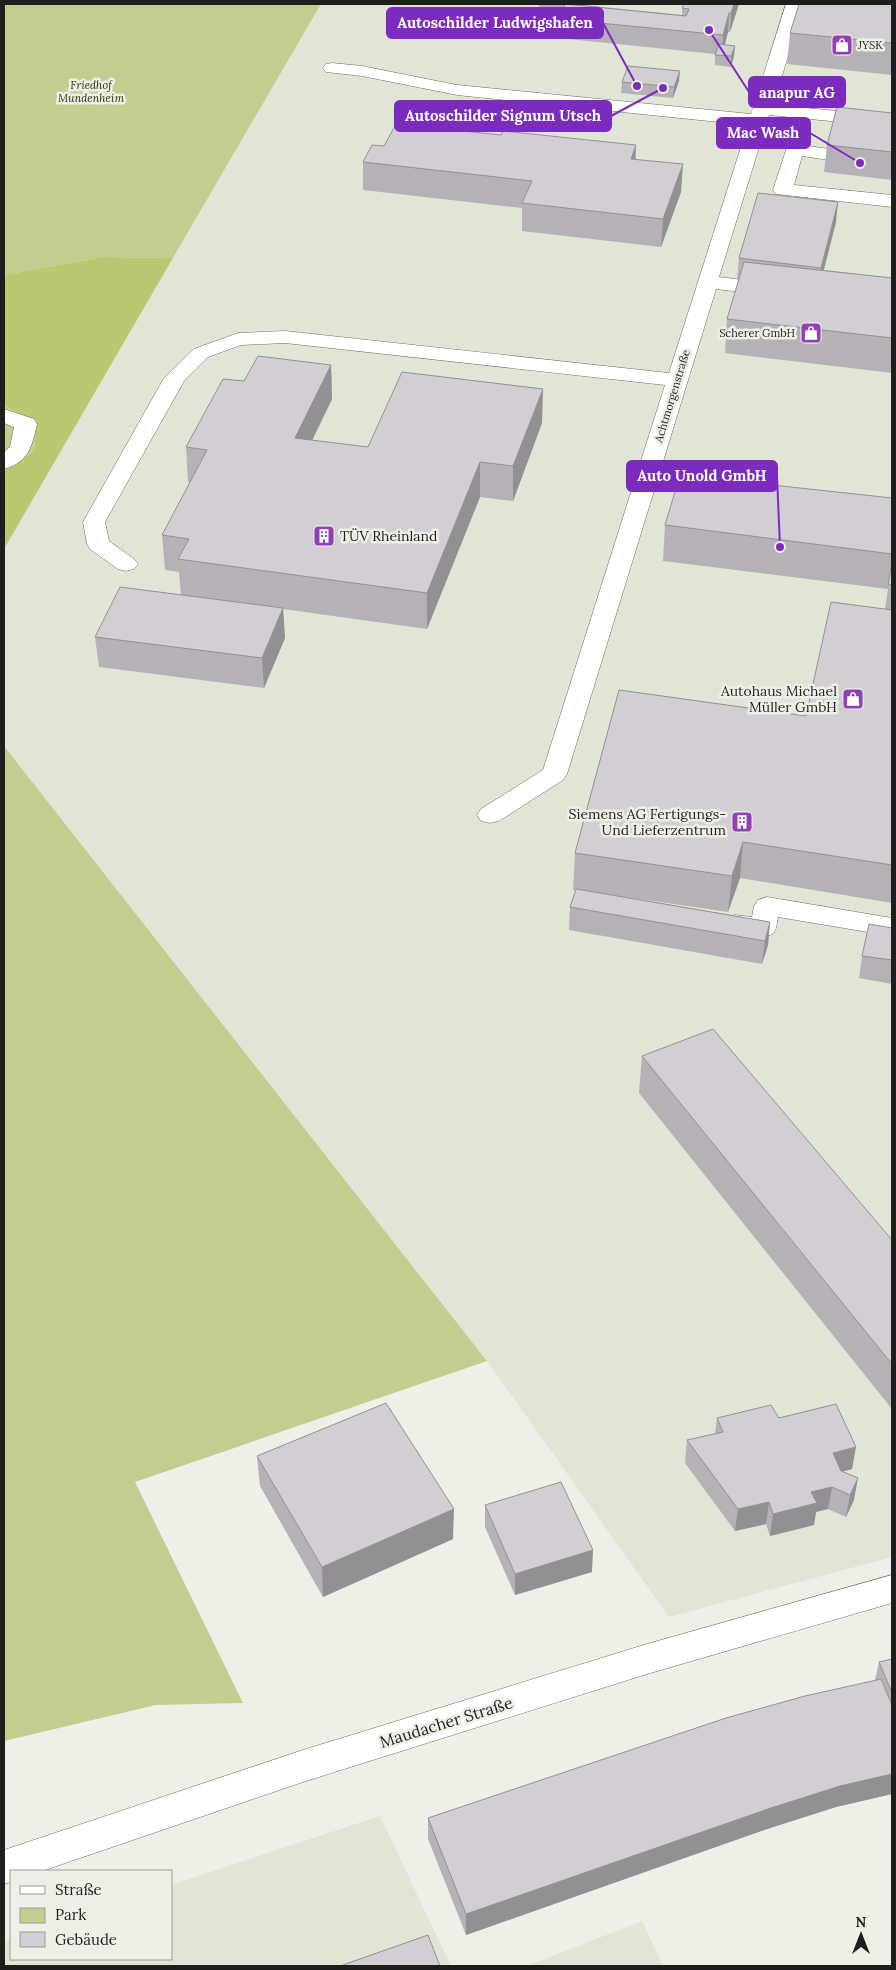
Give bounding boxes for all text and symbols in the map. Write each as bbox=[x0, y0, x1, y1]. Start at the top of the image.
callout: Autoschilder Ludwigshafen bbox=[387, 8, 603, 38]
text: Autoschilder Ludwigshafen bbox=[397, 13, 593, 32]
shop icon: JYSK bbox=[830, 33, 854, 57]
place label: JYSK bbox=[857, 38, 883, 52]
callout: anapur AG bbox=[749, 77, 845, 107]
park label: Friedhof Mundenheim bbox=[58, 78, 124, 105]
text: anapur AG bbox=[759, 83, 836, 102]
callout: Autoschilder Signum Utsch bbox=[395, 101, 611, 131]
text: Autoschilder Signum Utsch bbox=[405, 106, 602, 125]
callout: Mac Wash bbox=[717, 118, 810, 148]
text: Mac Wash bbox=[727, 123, 800, 142]
shop icon: Scherer GmbH bbox=[799, 321, 823, 345]
place label: Scherer GmbH bbox=[719, 326, 795, 340]
street label: Achtmorgenstraße bbox=[651, 348, 693, 445]
callout: Auto Unold GmbH bbox=[627, 461, 777, 491]
text: Auto Unold GmbH bbox=[637, 466, 767, 485]
building icon: TÜV Rheinland bbox=[312, 524, 336, 548]
place label: TÜV Rheinland bbox=[340, 527, 437, 545]
place label: Autohaus Michael Müller GmbH bbox=[720, 682, 837, 716]
shop icon: Autohaus Michael Müller GmbH bbox=[841, 687, 865, 711]
place label: Siemens AG Fertigungs- Und Lieferzentrum bbox=[569, 805, 726, 839]
building icon: Siemens AG Fertigungs- Und Lieferzentrum bbox=[730, 810, 754, 834]
street label: Maudacher Straße bbox=[377, 1692, 515, 1752]
legend bbox=[10, 1870, 172, 1960]
text: Straße bbox=[55, 1880, 102, 1899]
text: Park bbox=[55, 1905, 86, 1924]
north arrow bbox=[836, 1910, 886, 1960]
text: N bbox=[856, 1913, 867, 1931]
text: Gebäude bbox=[55, 1930, 117, 1949]

